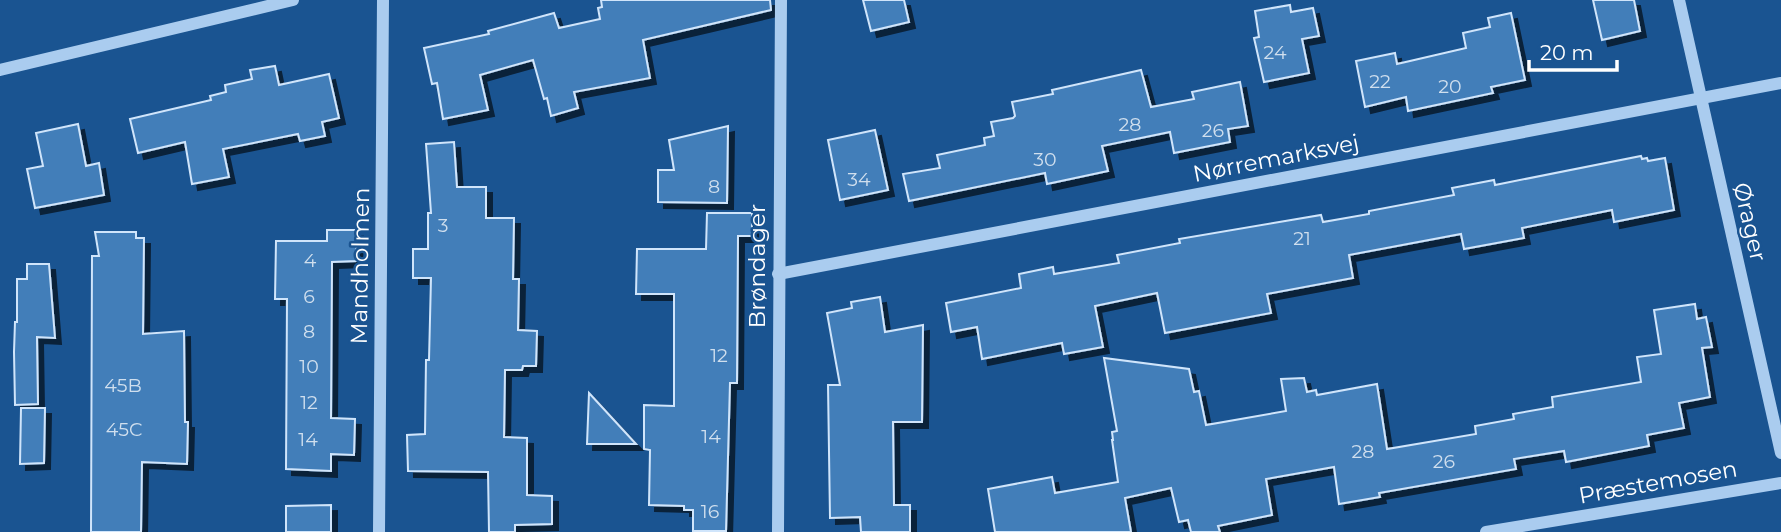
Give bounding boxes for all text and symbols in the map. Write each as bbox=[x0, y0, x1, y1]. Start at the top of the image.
scale bar bbox=[1529, 28, 1616, 72]
text: 20 m bbox=[1540, 40, 1594, 65]
house number: 24 bbox=[1264, 41, 1287, 64]
house number: 22 bbox=[1369, 70, 1391, 93]
house number: 20 bbox=[1438, 75, 1462, 98]
house number: 28 bbox=[1119, 113, 1141, 136]
house number: 26 bbox=[1202, 119, 1224, 142]
street label: Nørremarksvej bbox=[1191, 128, 1361, 188]
house number: 30 bbox=[1033, 148, 1057, 171]
house number: 34 bbox=[847, 168, 871, 191]
house number: 8 bbox=[708, 175, 720, 198]
street label: Ørager bbox=[1727, 180, 1773, 264]
street label: Mandholmen bbox=[345, 187, 375, 345]
street label: Brøndager bbox=[743, 204, 771, 328]
house number: 3 bbox=[438, 214, 448, 237]
house number: 21 bbox=[1293, 227, 1311, 250]
house number: 4 bbox=[304, 249, 317, 272]
house number: 6 bbox=[303, 285, 315, 308]
house number: 8 bbox=[303, 320, 315, 343]
house number: 12 bbox=[710, 344, 728, 367]
house number: 10 bbox=[299, 355, 319, 378]
house number: 45B bbox=[104, 374, 142, 397]
house number: 12 bbox=[300, 391, 318, 414]
house number: 45C bbox=[106, 418, 142, 441]
house number: 14 bbox=[701, 425, 721, 448]
house number: 14 bbox=[298, 428, 318, 451]
house number: 28 bbox=[1352, 440, 1374, 463]
house number: 26 bbox=[1433, 450, 1455, 473]
street label: Præstemosen bbox=[1577, 454, 1739, 510]
house number: 16 bbox=[701, 500, 719, 523]

